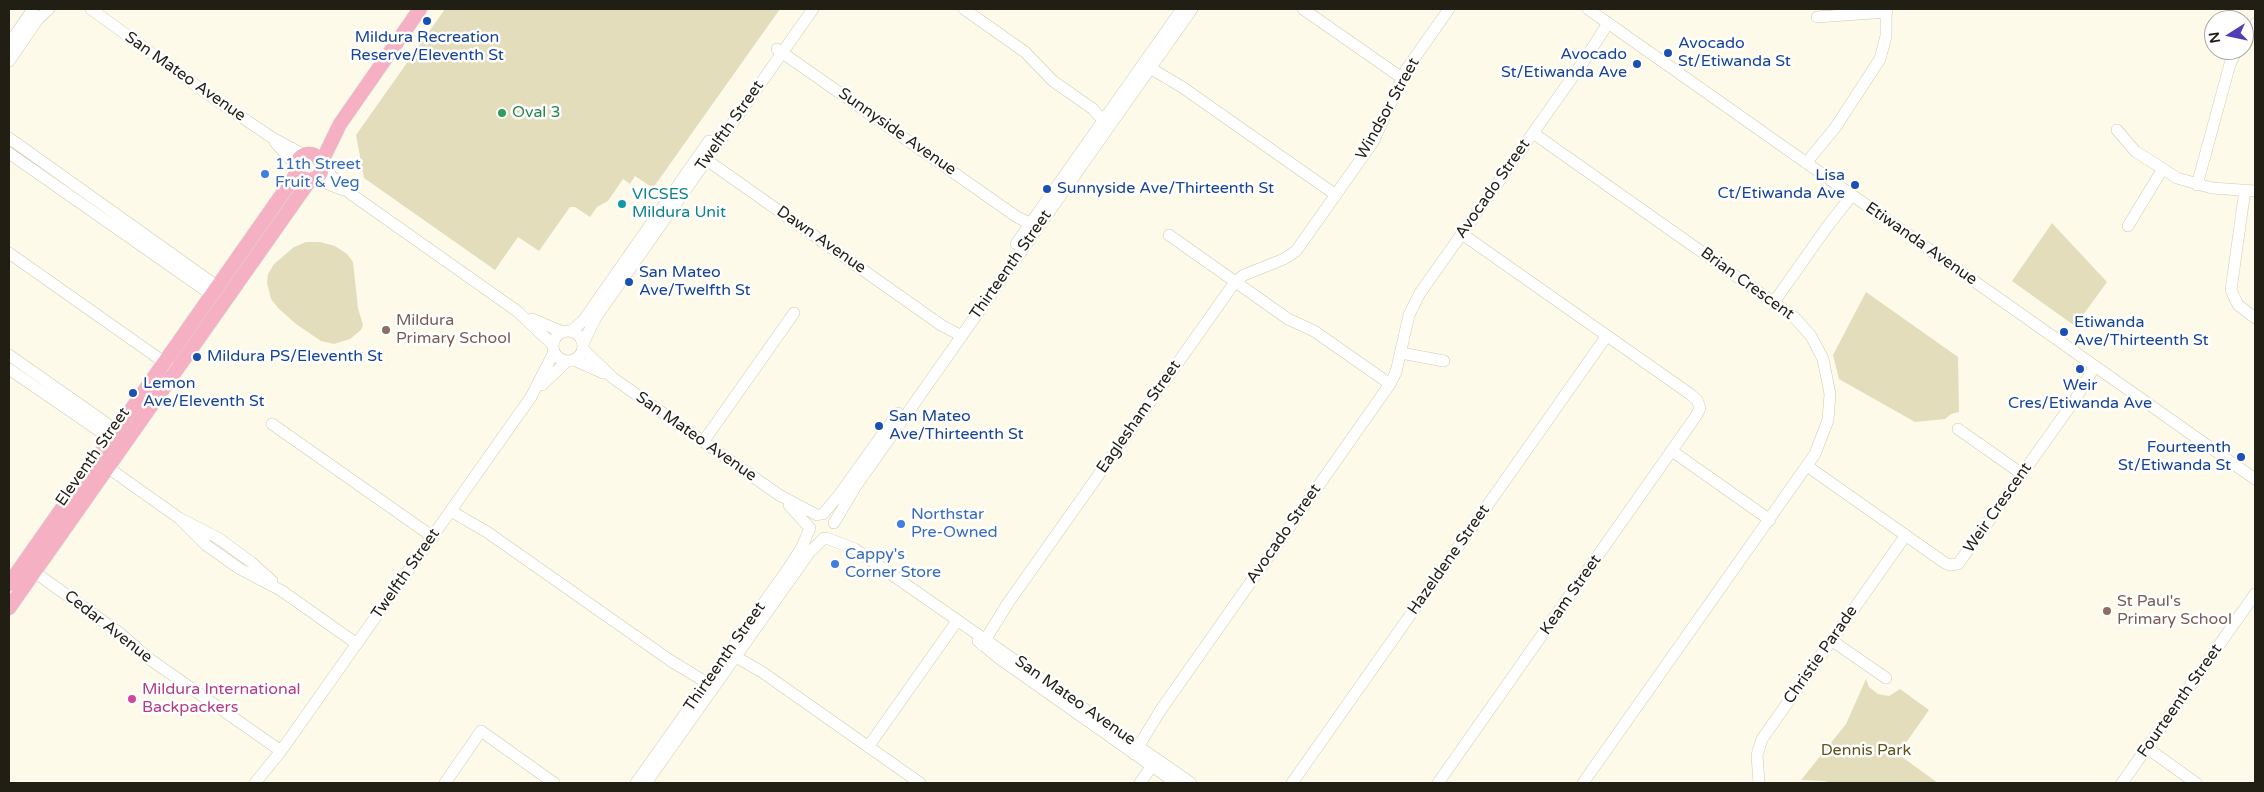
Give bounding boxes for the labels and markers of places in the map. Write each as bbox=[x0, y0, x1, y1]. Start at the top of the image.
marker: Mildura Recreation Reserve/Eleventh St bbox=[421, 15, 433, 27]
place label: Mildura Recreation Reserve/Eleventh St bbox=[350, 28, 504, 66]
place label: Avocado St/Etiwanda St bbox=[1678, 34, 1791, 72]
place label: Avocado St/Etiwanda Ave bbox=[1501, 45, 1627, 83]
marker: Avocado St/Etiwanda St bbox=[1662, 47, 1674, 59]
marker: Avocado St/Etiwanda Ave bbox=[1631, 58, 1643, 70]
place label: Oval 3 bbox=[512, 103, 561, 123]
marker: Oval 3 bbox=[496, 107, 508, 119]
place label: 11th Street Fruit & Veg bbox=[275, 155, 361, 193]
place label: Lisa Ct/Etiwanda Ave bbox=[1718, 166, 1845, 204]
marker: 11th Street Fruit & Veg bbox=[259, 168, 271, 180]
place label: Sunnyside Ave/Thirteenth St bbox=[1057, 179, 1274, 199]
marker: Lisa Ct/Etiwanda Ave bbox=[1849, 179, 1861, 191]
marker: Sunnyside Ave/Thirteenth St bbox=[1041, 183, 1053, 195]
place label: VICSES Mildura Unit bbox=[632, 185, 726, 223]
marker: VICSES Mildura Unit bbox=[616, 198, 628, 210]
place label: San Mateo Ave/Twelfth St bbox=[639, 263, 751, 301]
marker: San Mateo Ave/Twelfth St bbox=[623, 276, 635, 288]
place label: Mildura Primary School bbox=[396, 311, 511, 349]
place label: Etiwanda Ave/Thirteenth St bbox=[2074, 313, 2209, 351]
marker: Mildura Primary School bbox=[380, 324, 392, 336]
marker: Etiwanda Ave/Thirteenth St bbox=[2058, 326, 2070, 338]
place label: Mildura PS/Eleventh St bbox=[207, 347, 383, 367]
marker: Mildura PS/Eleventh St bbox=[191, 351, 203, 363]
marker: Weir Cres/Etiwanda Ave bbox=[2074, 363, 2086, 375]
place label: Lemon Ave/Eleventh St bbox=[143, 374, 265, 412]
place label: Weir Cres/Etiwanda Ave bbox=[2008, 376, 2152, 414]
marker: Lemon Ave/Eleventh St bbox=[127, 387, 139, 399]
place label: San Mateo Ave/Thirteenth St bbox=[889, 407, 1024, 445]
marker: San Mateo Ave/Thirteenth St bbox=[873, 420, 885, 432]
place label: Fourteenth St/Etiwanda St bbox=[2118, 438, 2231, 476]
marker: Fourteenth St/Etiwanda St bbox=[2235, 451, 2247, 463]
place label: Northstar Pre-Owned bbox=[911, 505, 998, 543]
marker: Northstar Pre-Owned bbox=[895, 518, 907, 530]
place label: Cappy's Corner Store bbox=[845, 545, 941, 583]
marker: Cappy's Corner Store bbox=[829, 558, 841, 570]
place label: St Paul's Primary School bbox=[2117, 592, 2232, 630]
marker: St Paul's Primary School bbox=[2101, 605, 2113, 617]
place label: Mildura International Backpackers bbox=[142, 680, 301, 718]
marker: Mildura International Backpackers bbox=[126, 693, 138, 705]

